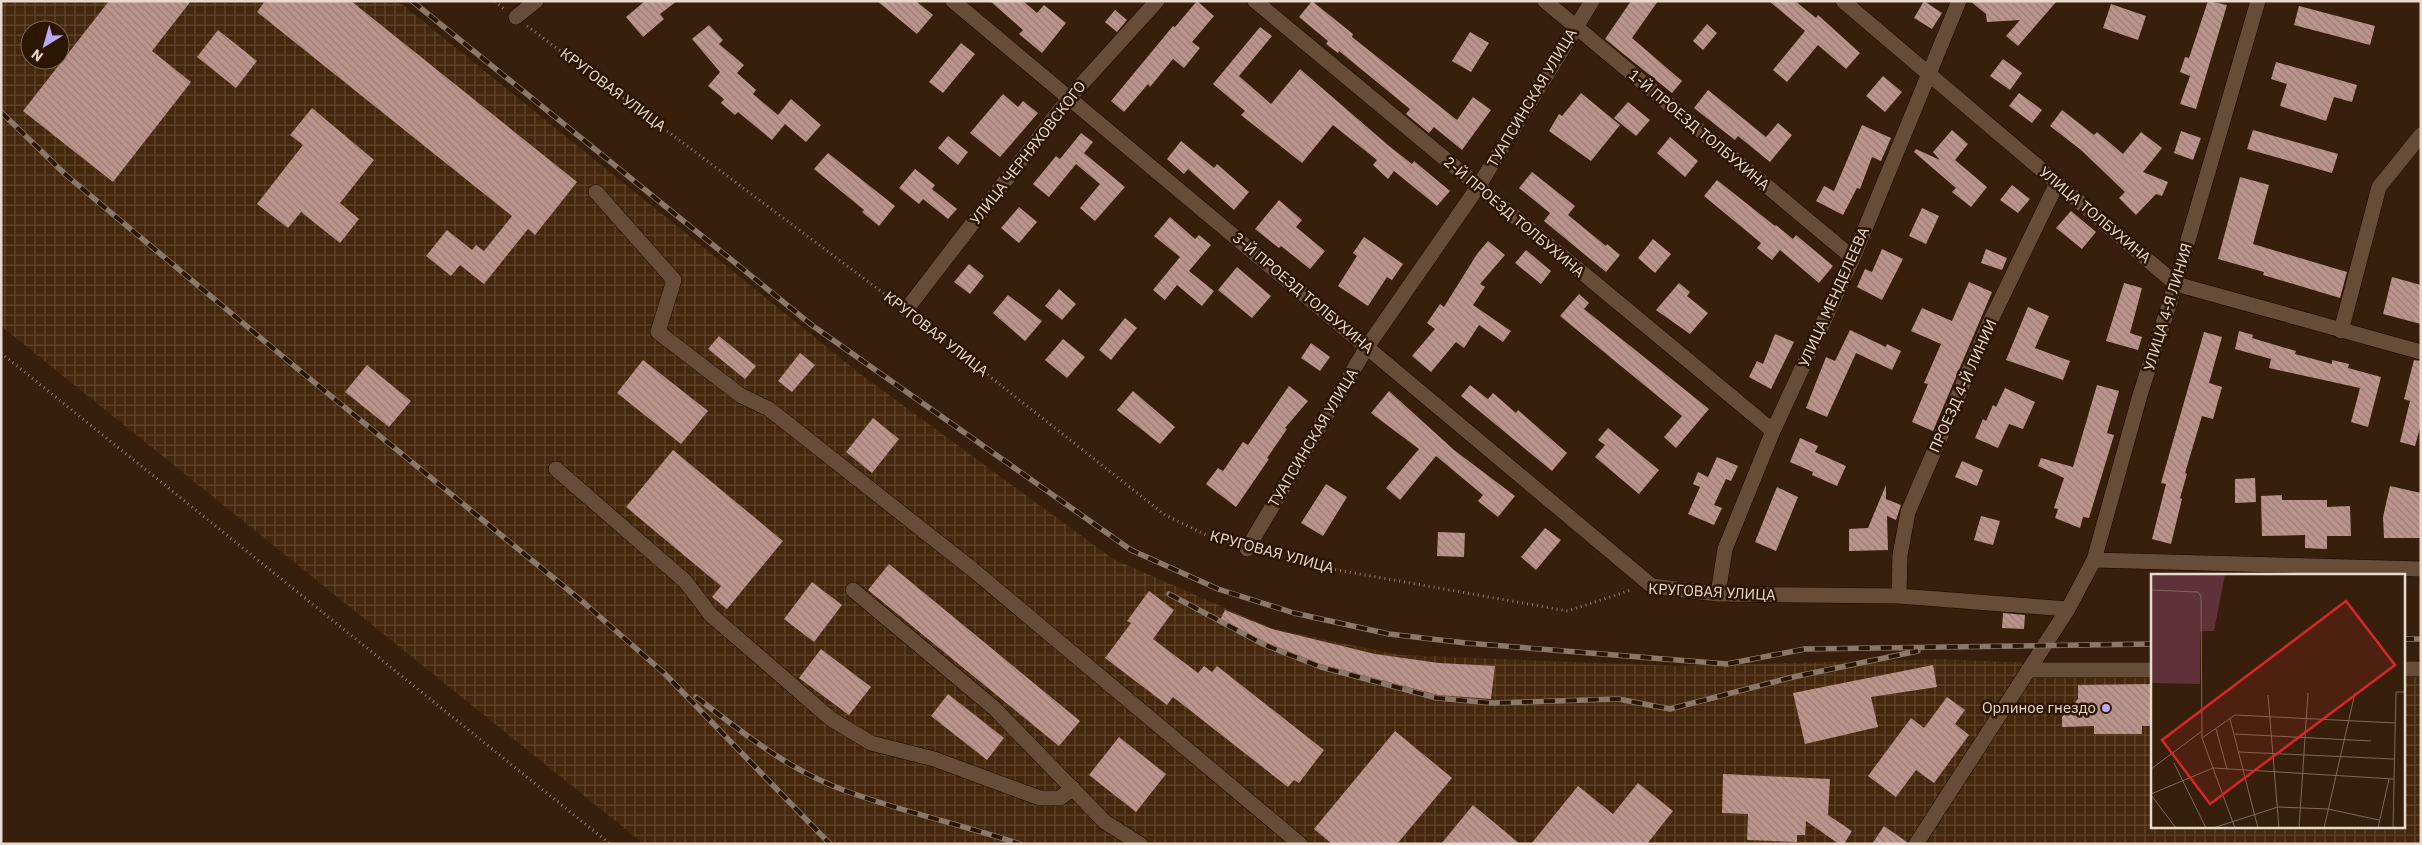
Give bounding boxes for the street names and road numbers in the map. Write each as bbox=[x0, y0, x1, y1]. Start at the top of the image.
street label: ТУАПСИНСКАЯ УЛИЦА bbox=[1483, 24, 1581, 171]
street label: КРУГОВАЯ УЛИЦА bbox=[557, 44, 670, 136]
street label: 1-Й ПРОЕЗД ТОЛБУХИНА bbox=[1625, 65, 1774, 194]
street label: УЛИЦА ЧЕРНЯХОВСКОГО bbox=[966, 77, 1090, 228]
street label: 2-Й ПРОЕЗД ТОЛБУХИНА bbox=[1440, 152, 1589, 281]
street label: УЛИЦА ТОЛБУХИНА bbox=[2036, 162, 2155, 267]
street label: УЛИЦА МЕНДЕЛЕЕВА bbox=[1794, 223, 1873, 370]
street label: 3-Й ПРОЕЗД ТОЛБУХИНА bbox=[1229, 228, 1378, 357]
street label: УЛИЦА 4-Я ЛИНИЯ bbox=[2139, 241, 2196, 373]
street label: КРУГОВАЯ УЛИЦА bbox=[880, 287, 993, 381]
street label: ПРОЕЗД 4-Й ЛИНИИ bbox=[1925, 316, 2000, 455]
street label: ТУАПСИНСКАЯ УЛИЦА bbox=[1264, 364, 1362, 511]
street label: КРУГОВАЯ УЛИЦА bbox=[1208, 526, 1337, 577]
street label: КРУГОВАЯ УЛИЦА bbox=[1648, 579, 1777, 604]

